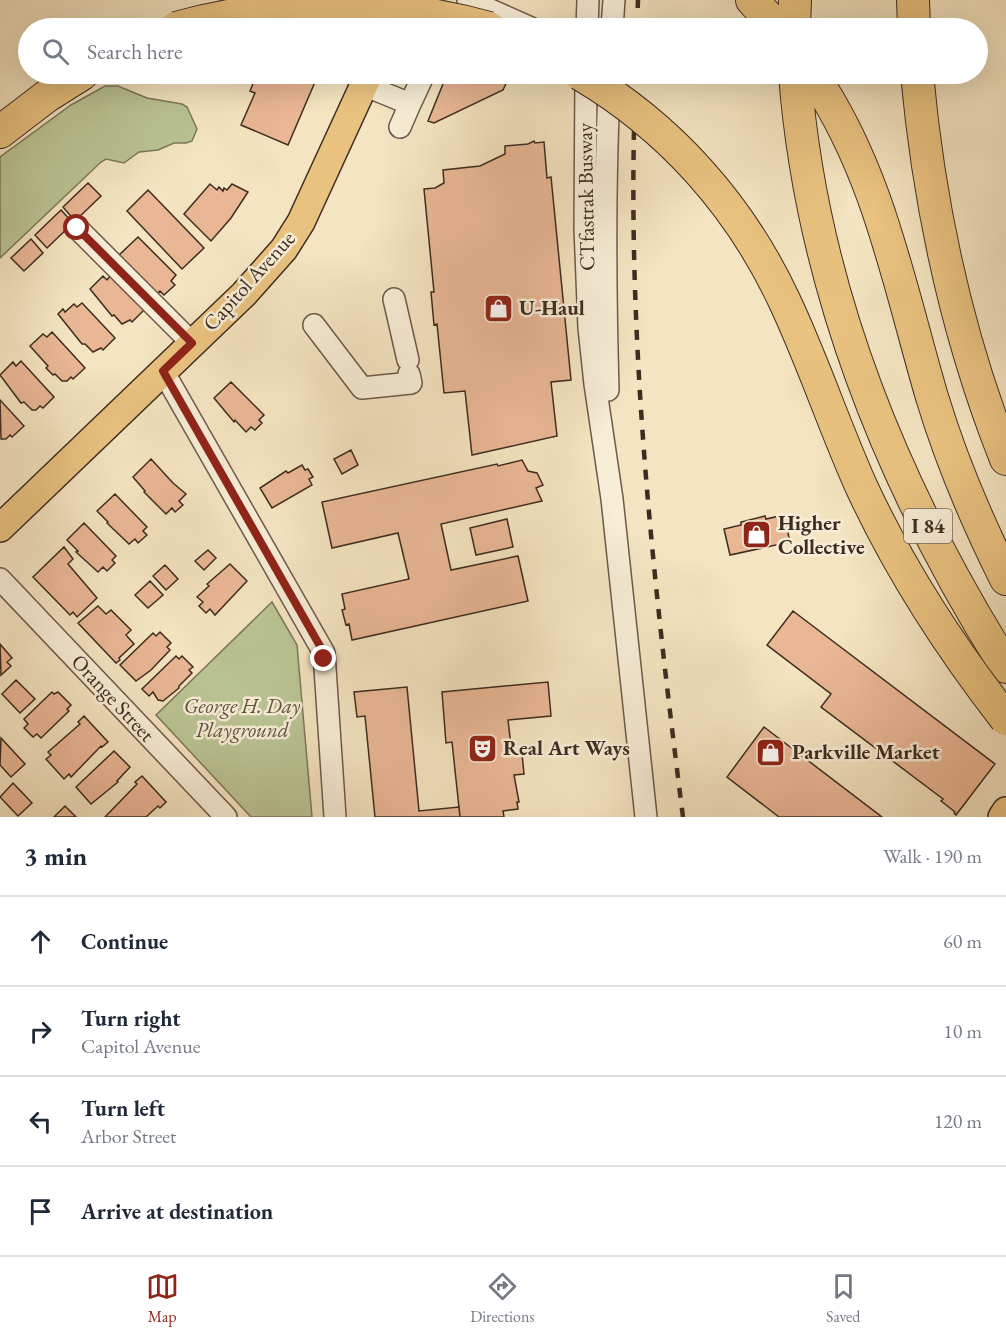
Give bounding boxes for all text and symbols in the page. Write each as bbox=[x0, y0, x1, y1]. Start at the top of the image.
search box bbox=[18, 18, 988, 84]
icon: search bbox=[39, 35, 72, 68]
text: Search here bbox=[87, 37, 182, 66]
street label: CTfastrak Busway bbox=[571, 122, 600, 271]
route start bbox=[63, 214, 89, 240]
street label: Capitol Avenue bbox=[197, 225, 301, 336]
shop icon: U-Haul bbox=[482, 292, 514, 324]
place label: U-Haul bbox=[519, 294, 585, 321]
place label: Higher Collective bbox=[778, 509, 865, 560]
road number: I 84 bbox=[904, 509, 952, 543]
shop icon: Higher Collective bbox=[741, 519, 773, 551]
route end bbox=[310, 645, 336, 671]
street label: Orange Street bbox=[66, 648, 161, 747]
park label: George H. Day Playground bbox=[184, 692, 301, 743]
theatre icon: Real Art Ways bbox=[466, 732, 498, 764]
place label: Real Art Ways bbox=[503, 734, 630, 761]
shop icon: Parkville Market bbox=[755, 736, 787, 768]
place label: Parkville Market bbox=[792, 738, 940, 765]
text: 3 min bbox=[24, 839, 87, 873]
text: Walk · 190 m bbox=[883, 843, 982, 869]
icon: ahead bbox=[24, 925, 57, 958]
text: Continue bbox=[81, 927, 168, 956]
text: 60 m bbox=[943, 928, 982, 954]
text: Turn right bbox=[81, 1004, 180, 1033]
icon: right bbox=[24, 1015, 57, 1048]
text: 10 m bbox=[943, 1018, 982, 1044]
text: Capitol Avenue bbox=[81, 1033, 201, 1059]
text: Turn left bbox=[81, 1094, 165, 1123]
icon: left bbox=[24, 1105, 57, 1138]
text: 120 m bbox=[934, 1108, 982, 1134]
text: Arbor Street bbox=[81, 1123, 176, 1149]
icon: arrive bbox=[24, 1195, 57, 1228]
text: Arrive at destination bbox=[81, 1197, 273, 1226]
tab: Map bbox=[146, 1270, 179, 1327]
tab: Directions bbox=[470, 1270, 535, 1327]
tab: Saved bbox=[826, 1270, 860, 1327]

